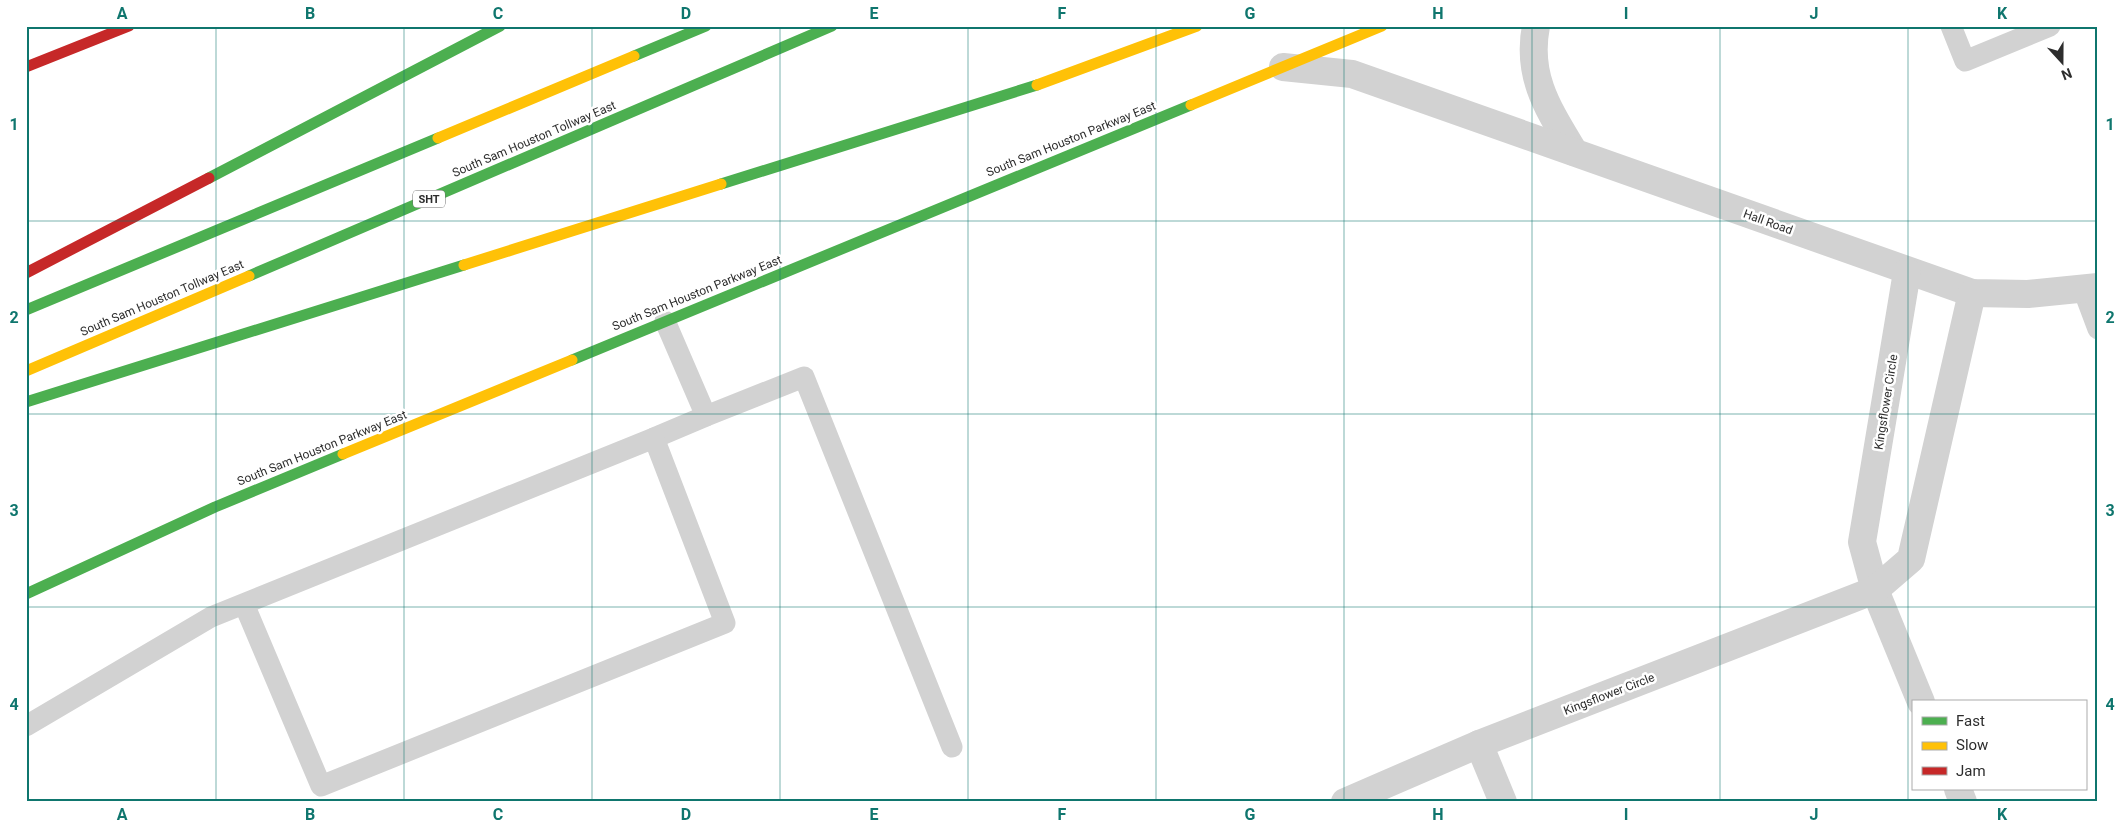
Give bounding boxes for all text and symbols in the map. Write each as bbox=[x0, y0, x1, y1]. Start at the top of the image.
text: A bbox=[117, 4, 128, 23]
text: B bbox=[305, 4, 315, 23]
text: C bbox=[493, 4, 503, 23]
text: D bbox=[681, 4, 691, 23]
text: E bbox=[870, 4, 879, 23]
text: F bbox=[1058, 4, 1067, 23]
text: G bbox=[1245, 4, 1256, 23]
text: H bbox=[1432, 4, 1444, 23]
text: I bbox=[1624, 4, 1628, 23]
text: J bbox=[1810, 4, 1818, 23]
text: K bbox=[1997, 4, 2008, 23]
north arrow bbox=[2036, 38, 2086, 88]
text: N bbox=[2059, 65, 2074, 83]
street label: South Sam Houston Tollway East bbox=[450, 98, 618, 180]
street label: South Sam Houston Parkway East bbox=[984, 98, 1158, 179]
text: 1 bbox=[9, 115, 19, 134]
text: 1 bbox=[2105, 115, 2115, 134]
road number: SHT bbox=[413, 190, 445, 208]
street label: Hall Road bbox=[1741, 207, 1795, 237]
street label: South Sam Houston Parkway East bbox=[610, 252, 784, 333]
street label: South Sam Houston Tollway East bbox=[78, 257, 246, 339]
text: 2 bbox=[9, 308, 19, 327]
text: 2 bbox=[2105, 308, 2115, 327]
street label: Kingsflower Circle bbox=[1872, 353, 1900, 451]
street label: South Sam Houston Parkway East bbox=[235, 407, 409, 488]
text: 3 bbox=[9, 501, 19, 520]
text: 3 bbox=[2105, 501, 2115, 520]
street label: Kingsflower Circle bbox=[1562, 670, 1656, 718]
text: 4 bbox=[9, 695, 19, 714]
text: 4 bbox=[2105, 695, 2115, 714]
legend bbox=[1912, 700, 2086, 790]
text: Fast bbox=[1956, 712, 1985, 730]
text: Slow bbox=[1956, 736, 1988, 754]
text: Jam bbox=[1956, 762, 1986, 780]
text: A bbox=[117, 805, 128, 824]
text: B bbox=[305, 805, 315, 824]
text: C bbox=[493, 805, 503, 824]
text: D bbox=[681, 805, 691, 824]
text: E bbox=[870, 805, 879, 824]
text: F bbox=[1058, 805, 1067, 824]
text: G bbox=[1245, 805, 1256, 824]
text: H bbox=[1432, 805, 1444, 824]
text: I bbox=[1624, 805, 1628, 824]
text: J bbox=[1810, 805, 1818, 824]
text: K bbox=[1997, 805, 2008, 824]

